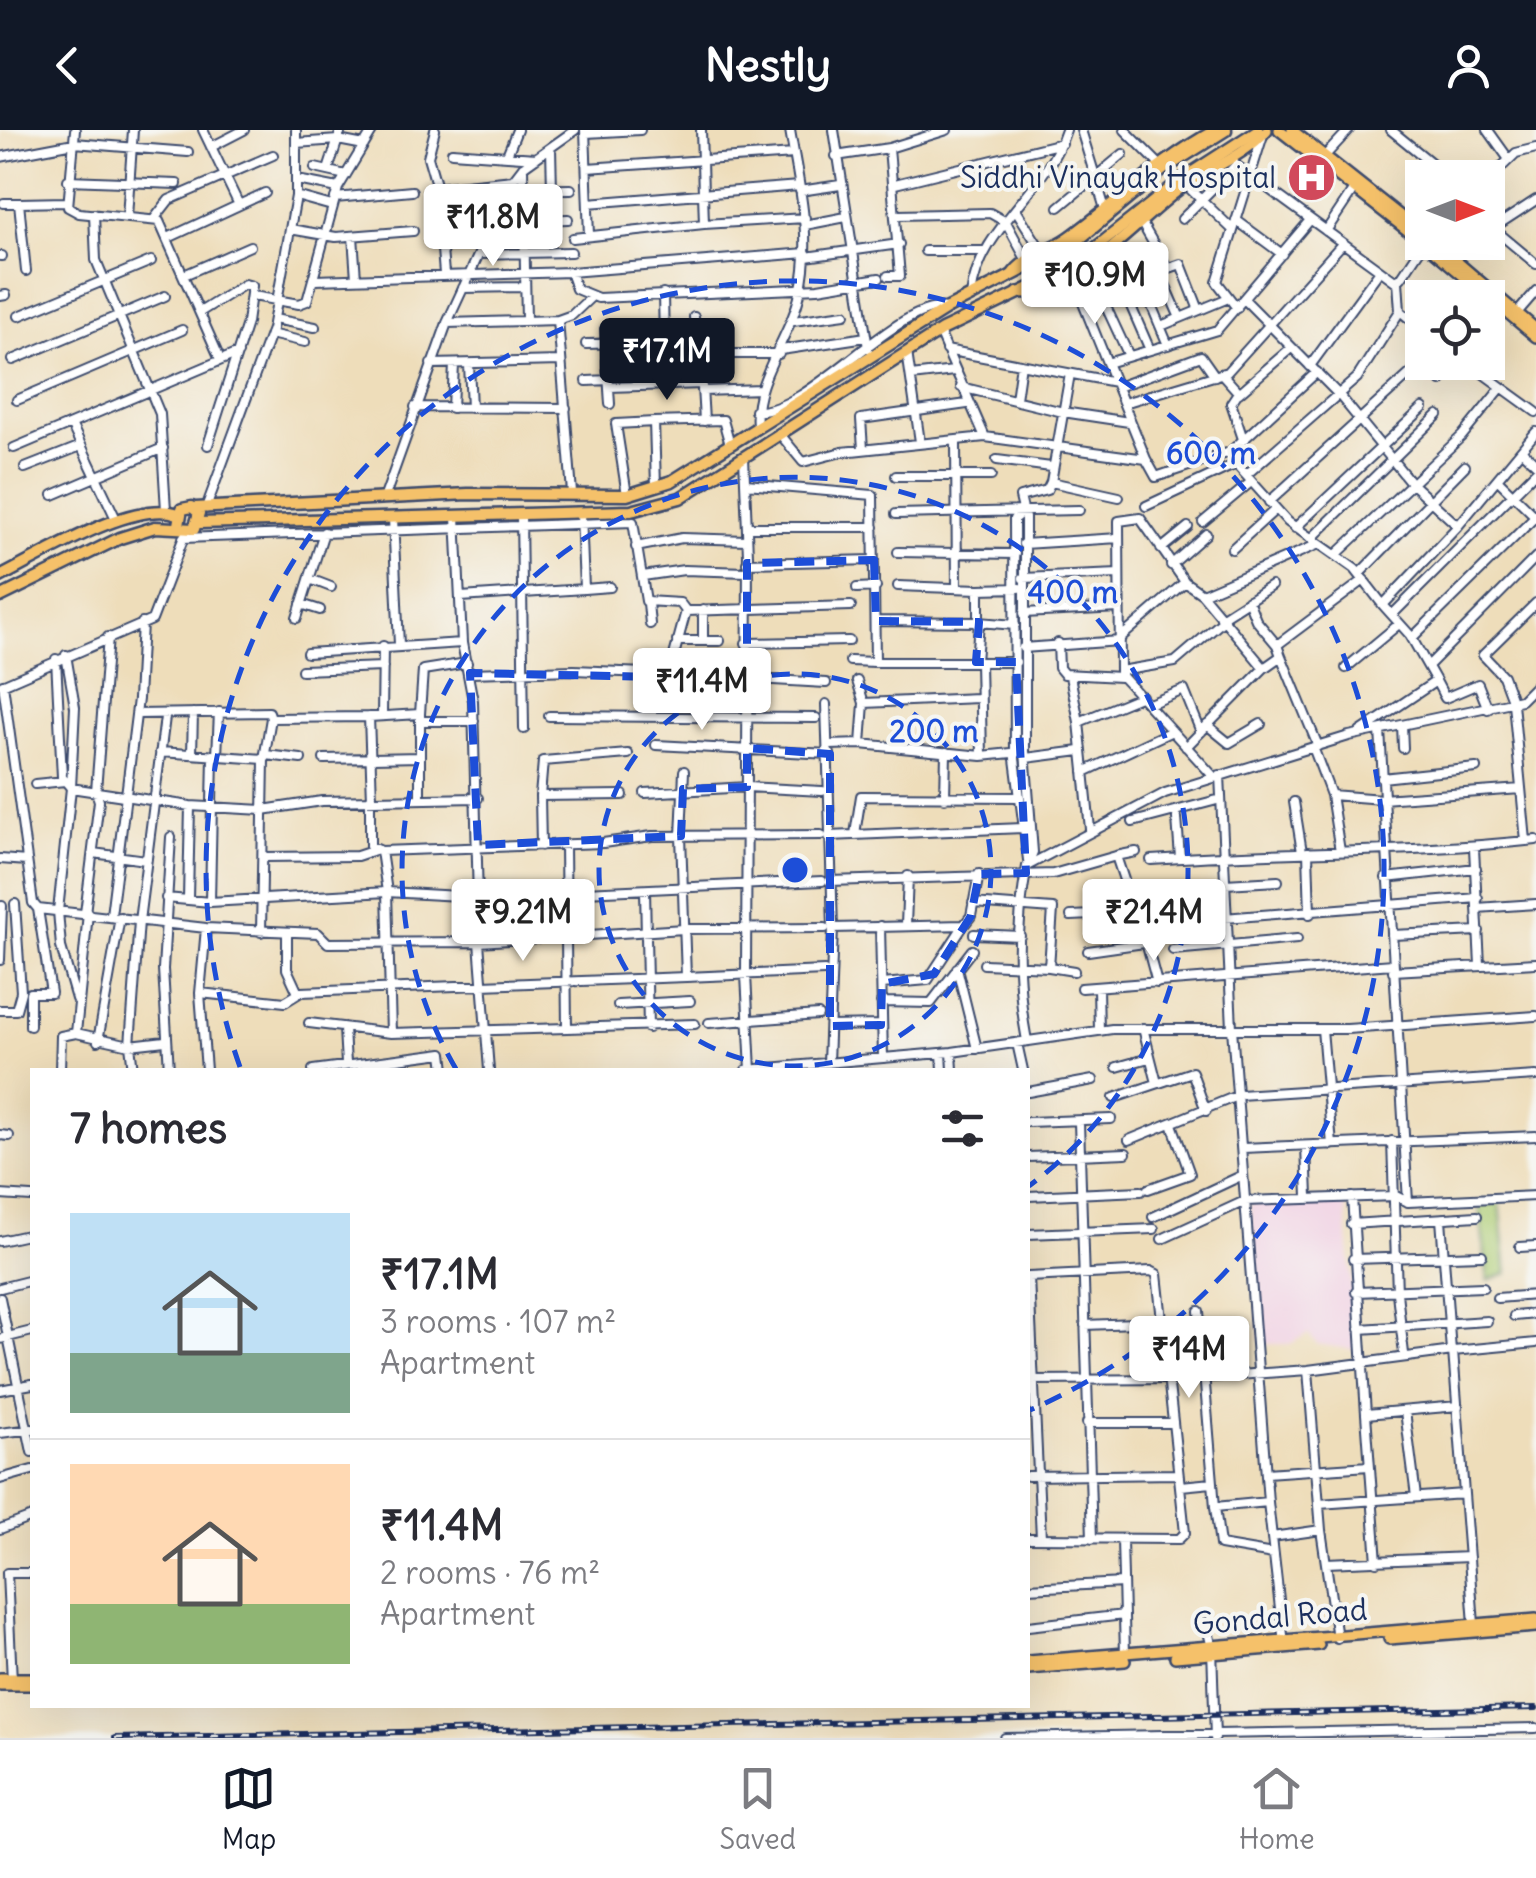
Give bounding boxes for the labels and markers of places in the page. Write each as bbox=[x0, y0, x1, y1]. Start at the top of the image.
hospital icon: Siddhi Vinayak Hospital bbox=[1285, 152, 1337, 204]
place label: Siddhi Vinayak Hospital bbox=[960, 158, 1276, 196]
pin: ₹11.8M bbox=[412, 184, 574, 269]
pin: ₹10.9M bbox=[1014, 242, 1176, 327]
pin: ₹17.1M bbox=[586, 318, 748, 403]
pin: ₹11.4M bbox=[621, 648, 783, 733]
centre of rings bbox=[777, 852, 813, 888]
pin: ₹9.21M bbox=[442, 879, 604, 964]
pin: ₹21.4M bbox=[1073, 879, 1235, 964]
pin: ₹14M bbox=[1130, 1316, 1248, 1401]

